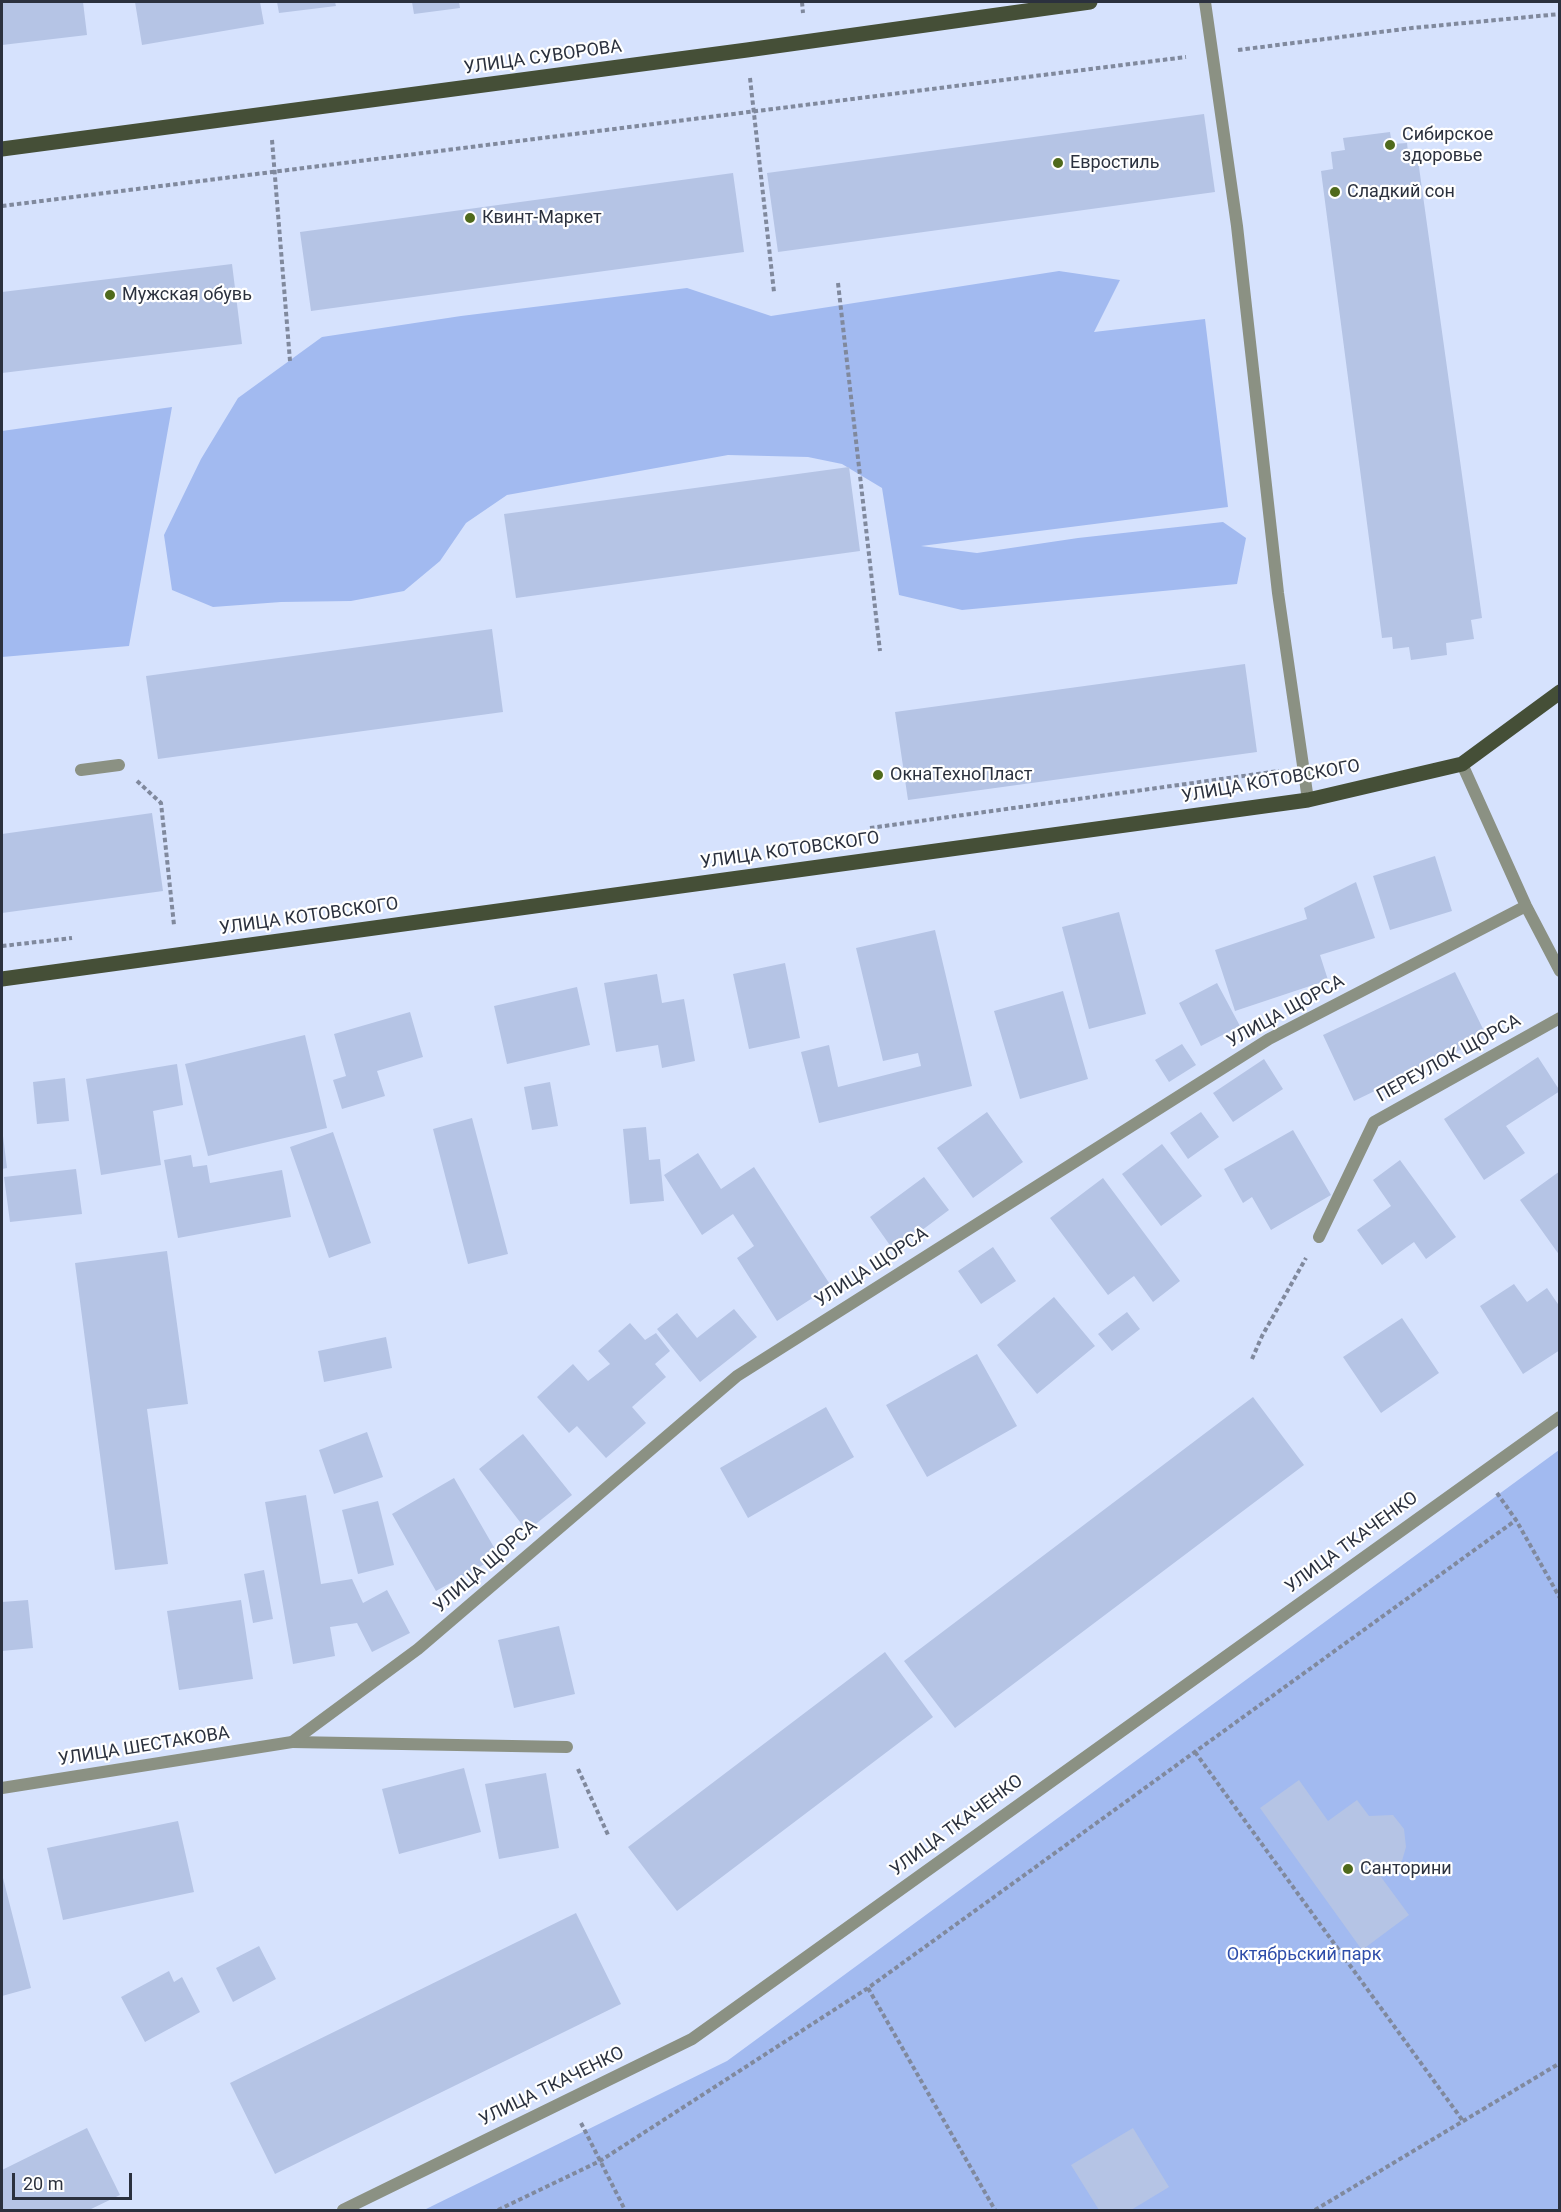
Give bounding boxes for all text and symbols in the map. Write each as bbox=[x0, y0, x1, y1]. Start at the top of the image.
street label: УЛИЦА СУВОРОВА bbox=[463, 36, 623, 80]
place label: Сибирское здоровье bbox=[1402, 124, 1493, 166]
marker: Сибирское здоровье bbox=[1383, 138, 1397, 152]
place label: Евростиль bbox=[1070, 152, 1160, 174]
marker: Евростиль bbox=[1051, 156, 1065, 170]
place label: Сладкий сон bbox=[1347, 181, 1455, 203]
marker: Сладкий сон bbox=[1328, 185, 1342, 199]
place label: Квинт-Маркет bbox=[482, 207, 602, 229]
marker: Квинт-Маркет bbox=[463, 211, 477, 225]
place label: Мужская обувь bbox=[122, 284, 252, 306]
marker: Мужская обувь bbox=[103, 288, 117, 302]
street label: УЛИЦА КОТОВСКОГО bbox=[1180, 756, 1362, 808]
place label: ОкнаТехноПласт bbox=[890, 764, 1032, 786]
marker: ОкнаТехноПласт bbox=[871, 768, 885, 782]
street label: УЛИЦА КОТОВСКОГО bbox=[699, 828, 881, 874]
street label: УЛИЦА КОТОВСКОГО bbox=[218, 894, 400, 940]
street label: УЛИЦА ЩОРСА bbox=[1224, 971, 1348, 1053]
street label: ПЕРЕУЛОК ЩОРСА bbox=[1373, 1010, 1525, 1108]
street label: УЛИЦА ЩОРСА bbox=[811, 1223, 933, 1313]
street label: УЛИЦА ТКАЧЕНКО bbox=[1281, 1488, 1423, 1598]
street label: УЛИЦА ЩОРСА bbox=[430, 1516, 542, 1618]
street label: УЛИЦА ШЕСТАКОВА bbox=[57, 1723, 231, 1771]
street label: УЛИЦА ТКАЧЕНКО bbox=[886, 1771, 1028, 1881]
place label: Санторини bbox=[1360, 1858, 1452, 1880]
marker: Санторини bbox=[1341, 1862, 1355, 1876]
park label: Октябрьский парк bbox=[1227, 1944, 1381, 1966]
street label: УЛИЦА ТКАЧЕНКО bbox=[476, 2043, 628, 2131]
scale bar bbox=[15, 2161, 135, 2199]
text: 20 m bbox=[23, 2173, 63, 2194]

